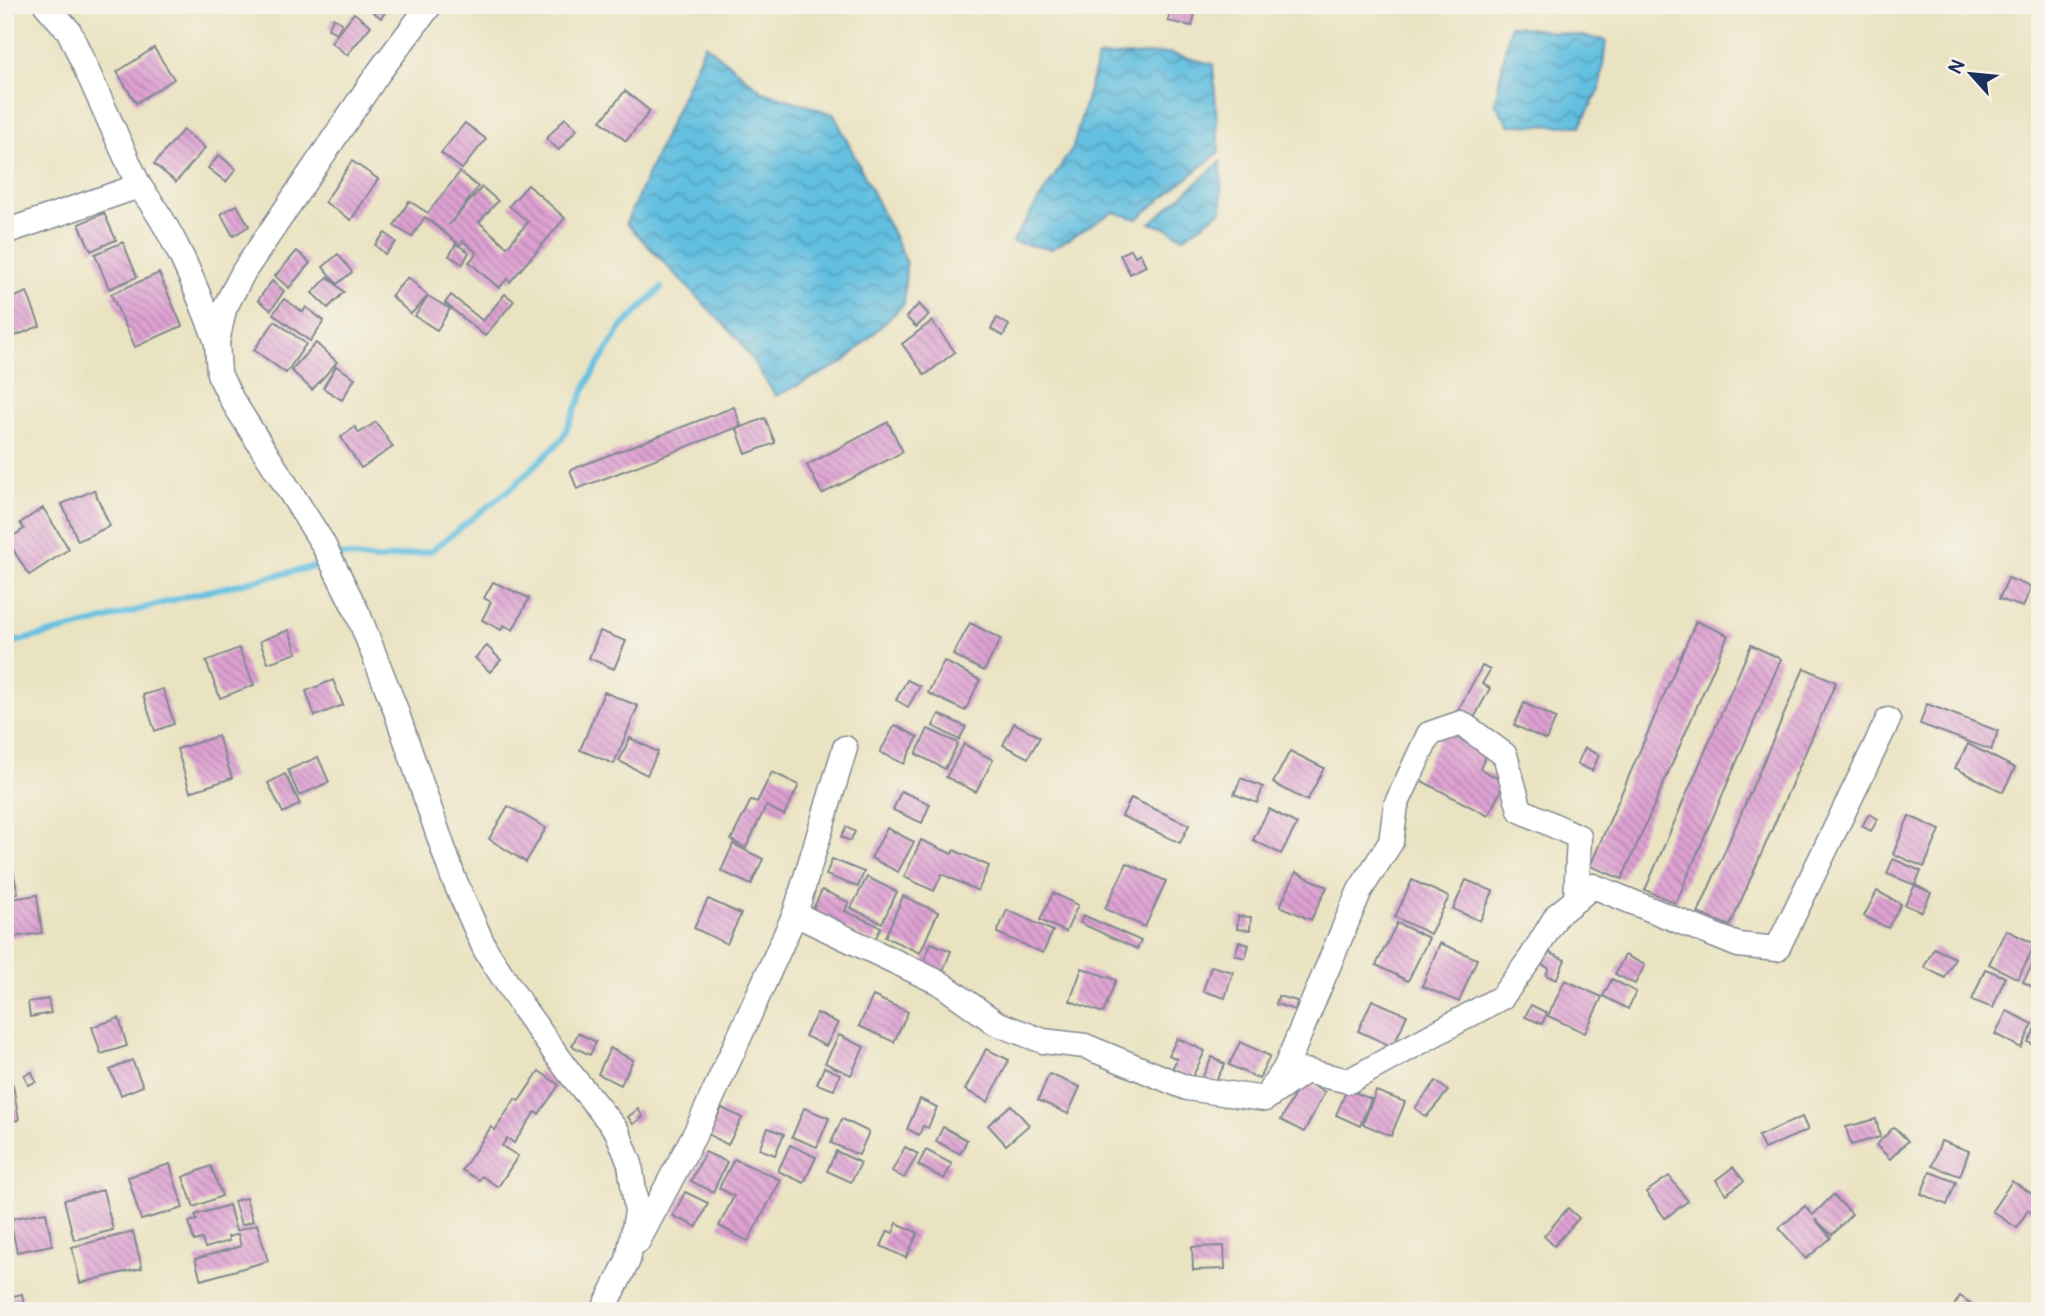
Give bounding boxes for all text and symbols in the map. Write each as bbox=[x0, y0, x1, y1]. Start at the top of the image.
north arrow bbox=[1937, 38, 2007, 108]
text: N bbox=[1943, 55, 1970, 78]

